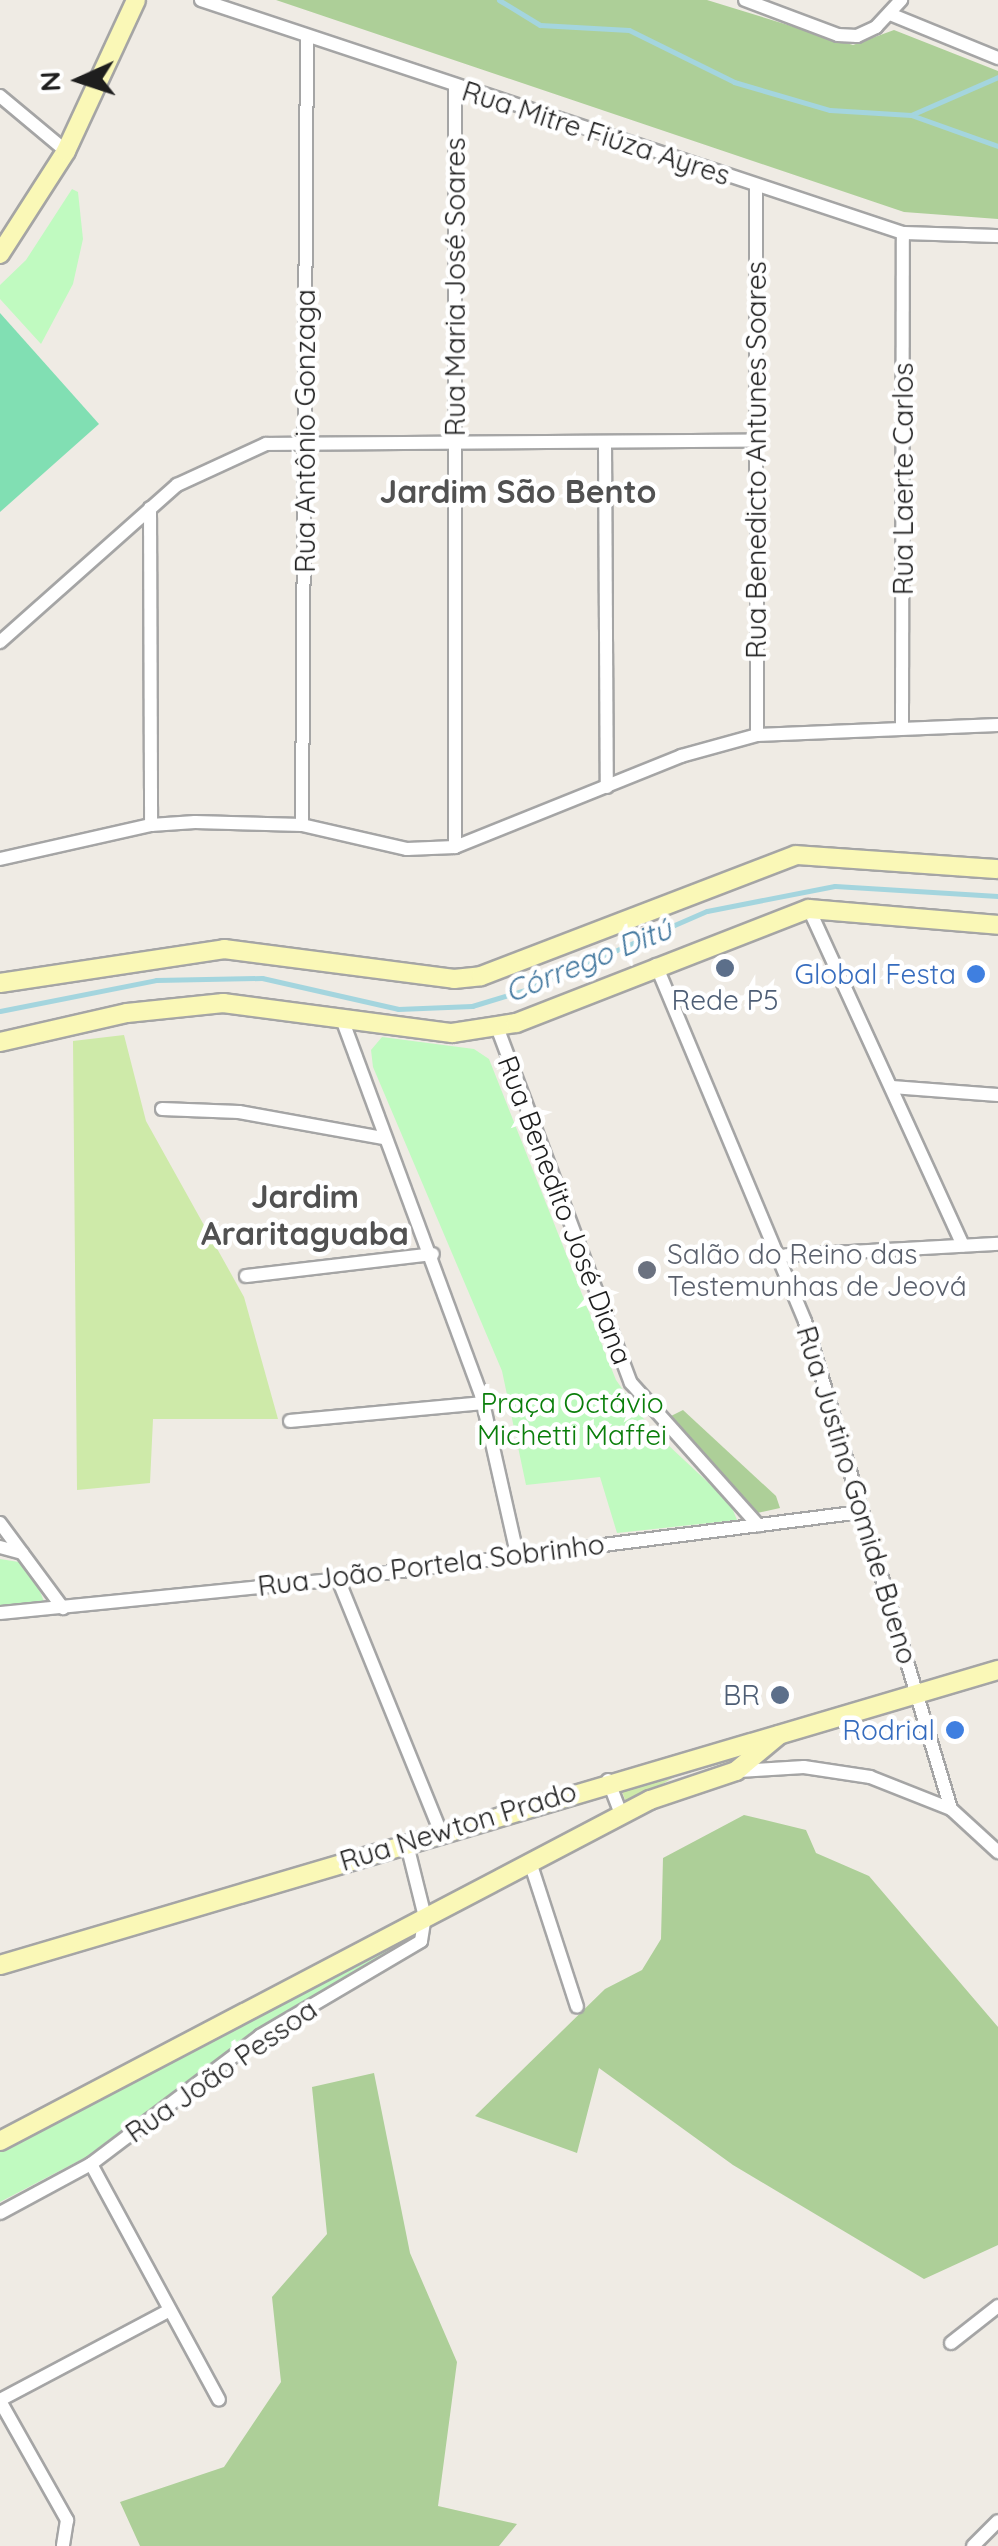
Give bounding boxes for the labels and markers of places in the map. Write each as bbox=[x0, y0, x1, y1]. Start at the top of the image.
marker: Rede P5 bbox=[714, 957, 736, 979]
place label: Global Festa bbox=[795, 957, 956, 991]
marker: Global Festa bbox=[965, 963, 987, 985]
place label: Rede P5 bbox=[672, 983, 778, 1017]
place label: Salão do Reino das Testemunhas de Jeová bbox=[667, 1237, 967, 1303]
marker: Salão do Reino das Testemunhas de Jeová bbox=[636, 1259, 658, 1281]
place label: BR bbox=[723, 1678, 760, 1712]
marker: BR bbox=[769, 1684, 791, 1706]
place label: Rodrial bbox=[842, 1713, 935, 1747]
marker: Rodrial bbox=[944, 1719, 966, 1741]

